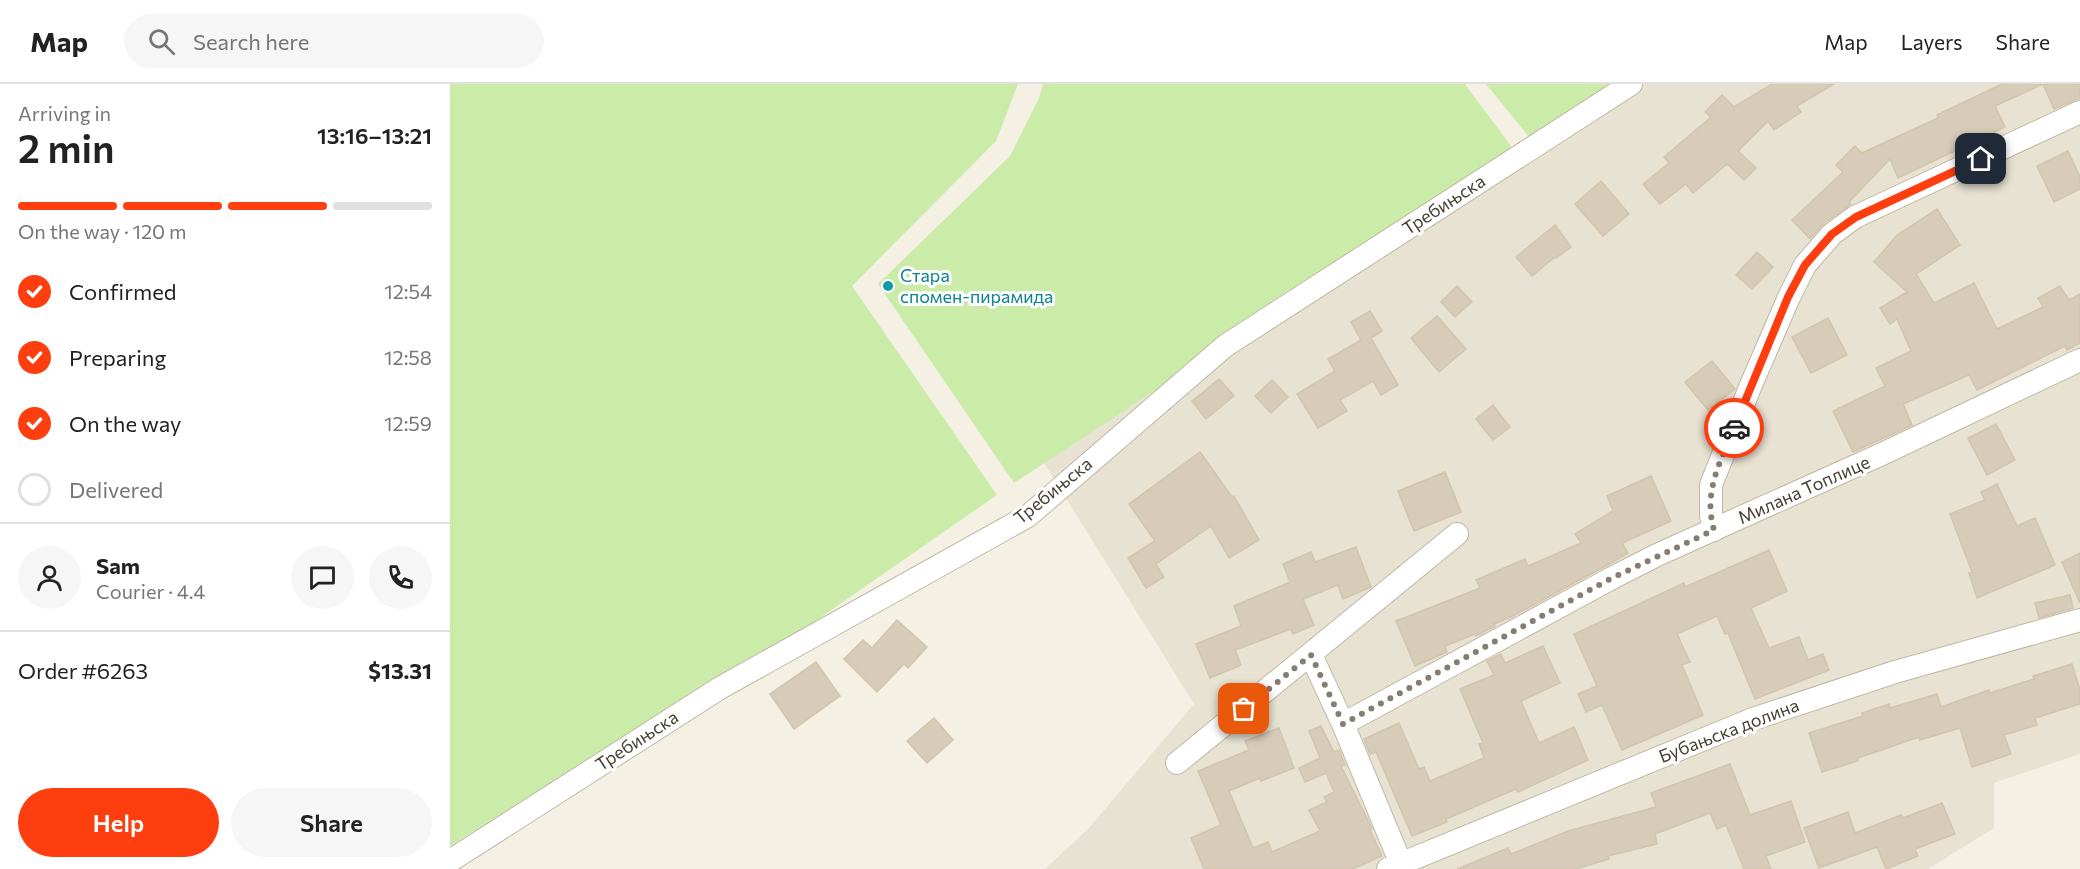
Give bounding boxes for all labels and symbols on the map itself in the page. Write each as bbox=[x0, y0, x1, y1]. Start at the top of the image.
pin bbox=[1955, 133, 2006, 184]
street label: Требињска bbox=[1398, 169, 1489, 239]
place label: Стара спомен-пирамида bbox=[900, 264, 1053, 307]
marker: Стара спомен-пирамида bbox=[881, 279, 895, 293]
courier bbox=[1704, 398, 1764, 458]
street label: Милана Топлице bbox=[1734, 450, 1873, 528]
street label: Требињска bbox=[1009, 452, 1096, 528]
pin bbox=[1218, 683, 1269, 734]
street label: Бубањска долина bbox=[1655, 693, 1802, 767]
street label: Требињска bbox=[591, 705, 682, 775]

